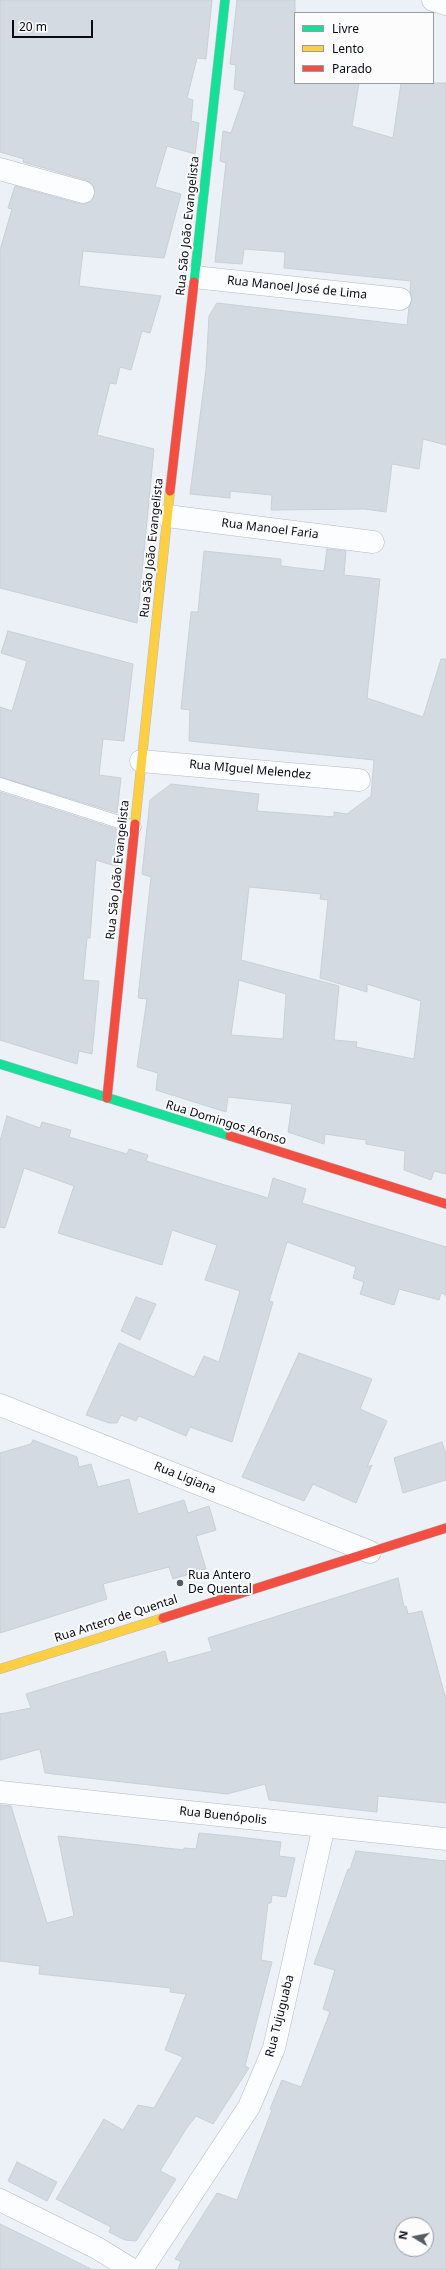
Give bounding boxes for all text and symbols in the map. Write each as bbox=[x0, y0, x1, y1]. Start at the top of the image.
scale bar bbox=[14, 12, 95, 38]
legend bbox=[294, 12, 434, 84]
text: 20 m bbox=[19, 18, 47, 35]
text: Livre bbox=[332, 20, 359, 37]
text: Lento bbox=[332, 40, 364, 57]
text: Parado bbox=[332, 60, 372, 77]
street label: Rua São João Evangelista bbox=[174, 156, 202, 296]
street label: Rua Manoel José de Lima bbox=[226, 273, 368, 303]
street label: Rua São João Evangelista bbox=[138, 478, 166, 618]
street label: Rua Manoel Faria bbox=[221, 516, 319, 542]
street label: Rua MIguel Melendez bbox=[189, 758, 311, 782]
street label: Rua São João Evangelista bbox=[104, 800, 132, 940]
street label: Rua Domingos Afonso bbox=[164, 1098, 288, 1148]
street label: Rua Ligiana bbox=[152, 1459, 218, 1497]
place label: Rua Antero De Quental bbox=[188, 1569, 252, 1597]
marker: Rua Antero De Quental bbox=[175, 1578, 185, 1588]
street label: Rua Antero de Quental bbox=[53, 1592, 179, 1646]
street label: Rua Buenópolis bbox=[179, 1804, 267, 1828]
street label: Rua Tujuguaba bbox=[263, 1973, 297, 2059]
north arrow bbox=[394, 2217, 434, 2257]
text: N bbox=[395, 2229, 411, 2241]

